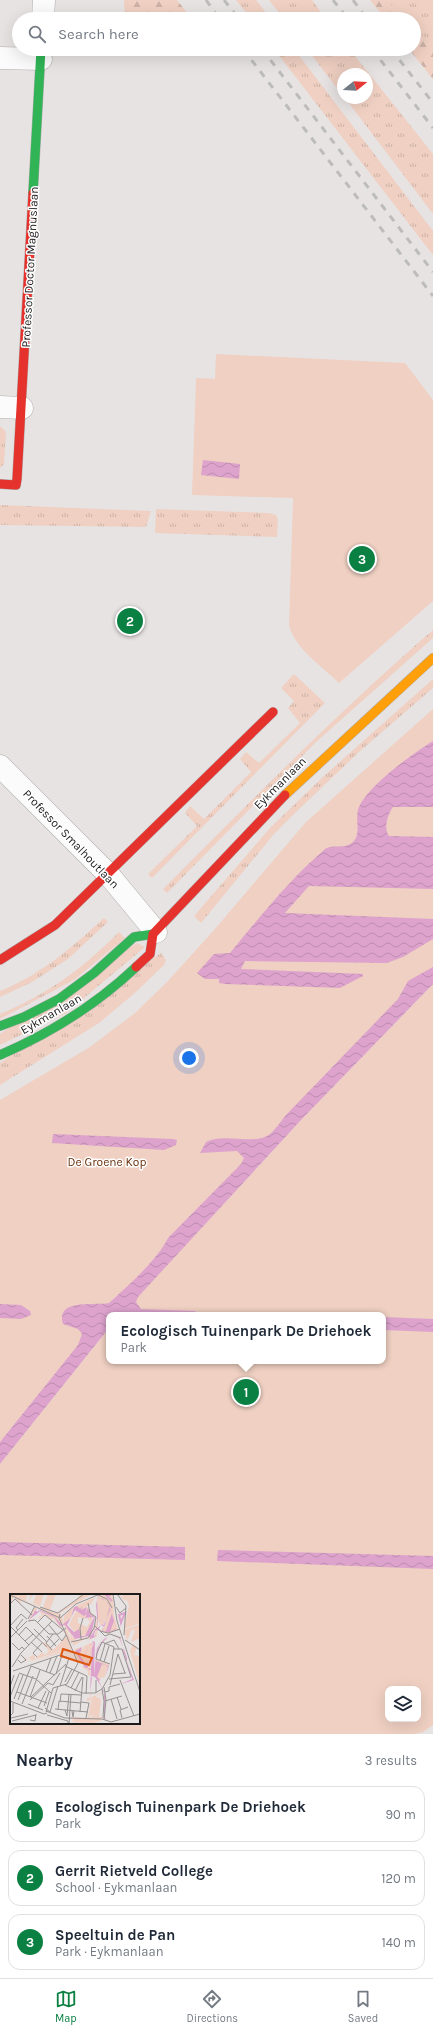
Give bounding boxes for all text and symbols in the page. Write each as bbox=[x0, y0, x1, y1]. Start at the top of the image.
search box bbox=[12, 12, 421, 56]
icon: search bbox=[26, 23, 48, 45]
text: Search here bbox=[58, 25, 139, 43]
north arrow bbox=[337, 68, 373, 104]
street label: Professor Doctor Magnuslaan bbox=[19, 186, 41, 348]
pin: 3 bbox=[349, 544, 375, 574]
pin: 2 bbox=[117, 606, 143, 636]
street label: Eykmanlaan bbox=[251, 754, 309, 812]
street label: Professor Smalhoutlaan bbox=[20, 787, 122, 891]
street label: Eykmanlaan bbox=[18, 991, 84, 1037]
your location bbox=[179, 1048, 199, 1068]
park label: De Groene Kop bbox=[68, 1155, 146, 1169]
popup bbox=[106, 1312, 386, 1364]
text: Ecologisch Tuinenpark De Driehoek bbox=[121, 1322, 371, 1340]
text: Park bbox=[121, 1340, 147, 1355]
pin: 1 bbox=[233, 1377, 259, 1407]
inset map bbox=[10, 1594, 140, 1724]
map controls bbox=[385, 1686, 421, 1722]
button: layers bbox=[385, 1686, 421, 1722]
text: Nearby bbox=[16, 1750, 73, 1770]
text: 3 results bbox=[365, 1753, 417, 1768]
text: Ecologisch Tuinenpark De Driehoek bbox=[55, 1798, 306, 1816]
text: 1 bbox=[28, 1807, 32, 1822]
text: 90 m bbox=[385, 1807, 416, 1822]
text: Park bbox=[55, 1816, 81, 1831]
text: Gerrit Rietveld College bbox=[55, 1862, 213, 1880]
text: 2 bbox=[26, 1871, 34, 1886]
text: 120 m bbox=[381, 1871, 416, 1886]
text: School · Eykmanlaan bbox=[55, 1880, 177, 1895]
text: Speeltuin de Pan bbox=[55, 1926, 175, 1944]
text: 3 bbox=[26, 1935, 34, 1950]
text: 140 m bbox=[381, 1935, 416, 1950]
text: Park · Eykmanlaan bbox=[55, 1944, 164, 1959]
tab: Map bbox=[55, 1988, 77, 2025]
tab: Directions bbox=[186, 1988, 238, 2025]
tab: Saved bbox=[348, 1988, 378, 2025]

